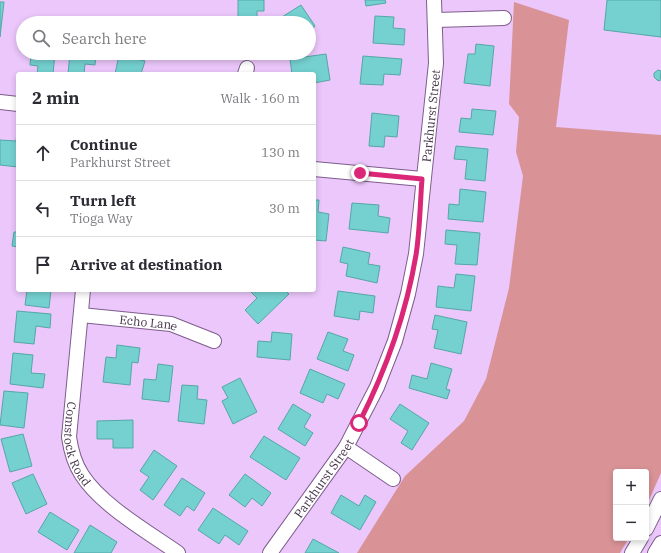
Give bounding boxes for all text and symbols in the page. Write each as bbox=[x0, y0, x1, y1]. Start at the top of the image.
search box bbox=[16, 16, 316, 60]
icon: search bbox=[30, 27, 52, 49]
text: Search here bbox=[62, 29, 147, 48]
street label: Parkhurst Street bbox=[418, 69, 443, 163]
text: 2 min bbox=[32, 87, 80, 109]
text: Walk · 160 m bbox=[221, 90, 300, 107]
text: Continue bbox=[70, 135, 137, 154]
icon: ahead bbox=[32, 142, 54, 164]
text: 130 m bbox=[261, 144, 300, 161]
text: Parkhurst Street bbox=[70, 154, 171, 171]
route end bbox=[351, 164, 369, 182]
text: Turn left bbox=[70, 191, 136, 210]
icon: left bbox=[32, 198, 54, 220]
text: 30 m bbox=[269, 200, 300, 217]
text: Tioga Way bbox=[70, 210, 133, 227]
icon: arrive bbox=[32, 254, 54, 276]
text: Arrive at destination bbox=[70, 255, 222, 274]
street label: Echo Lane bbox=[119, 311, 180, 334]
street label: Comstock Road bbox=[61, 401, 95, 489]
route start bbox=[350, 414, 368, 432]
street label: Parkhurst Street bbox=[290, 436, 356, 520]
map controls bbox=[613, 469, 649, 541]
button: + bbox=[613, 469, 649, 505]
button: − bbox=[613, 505, 649, 541]

